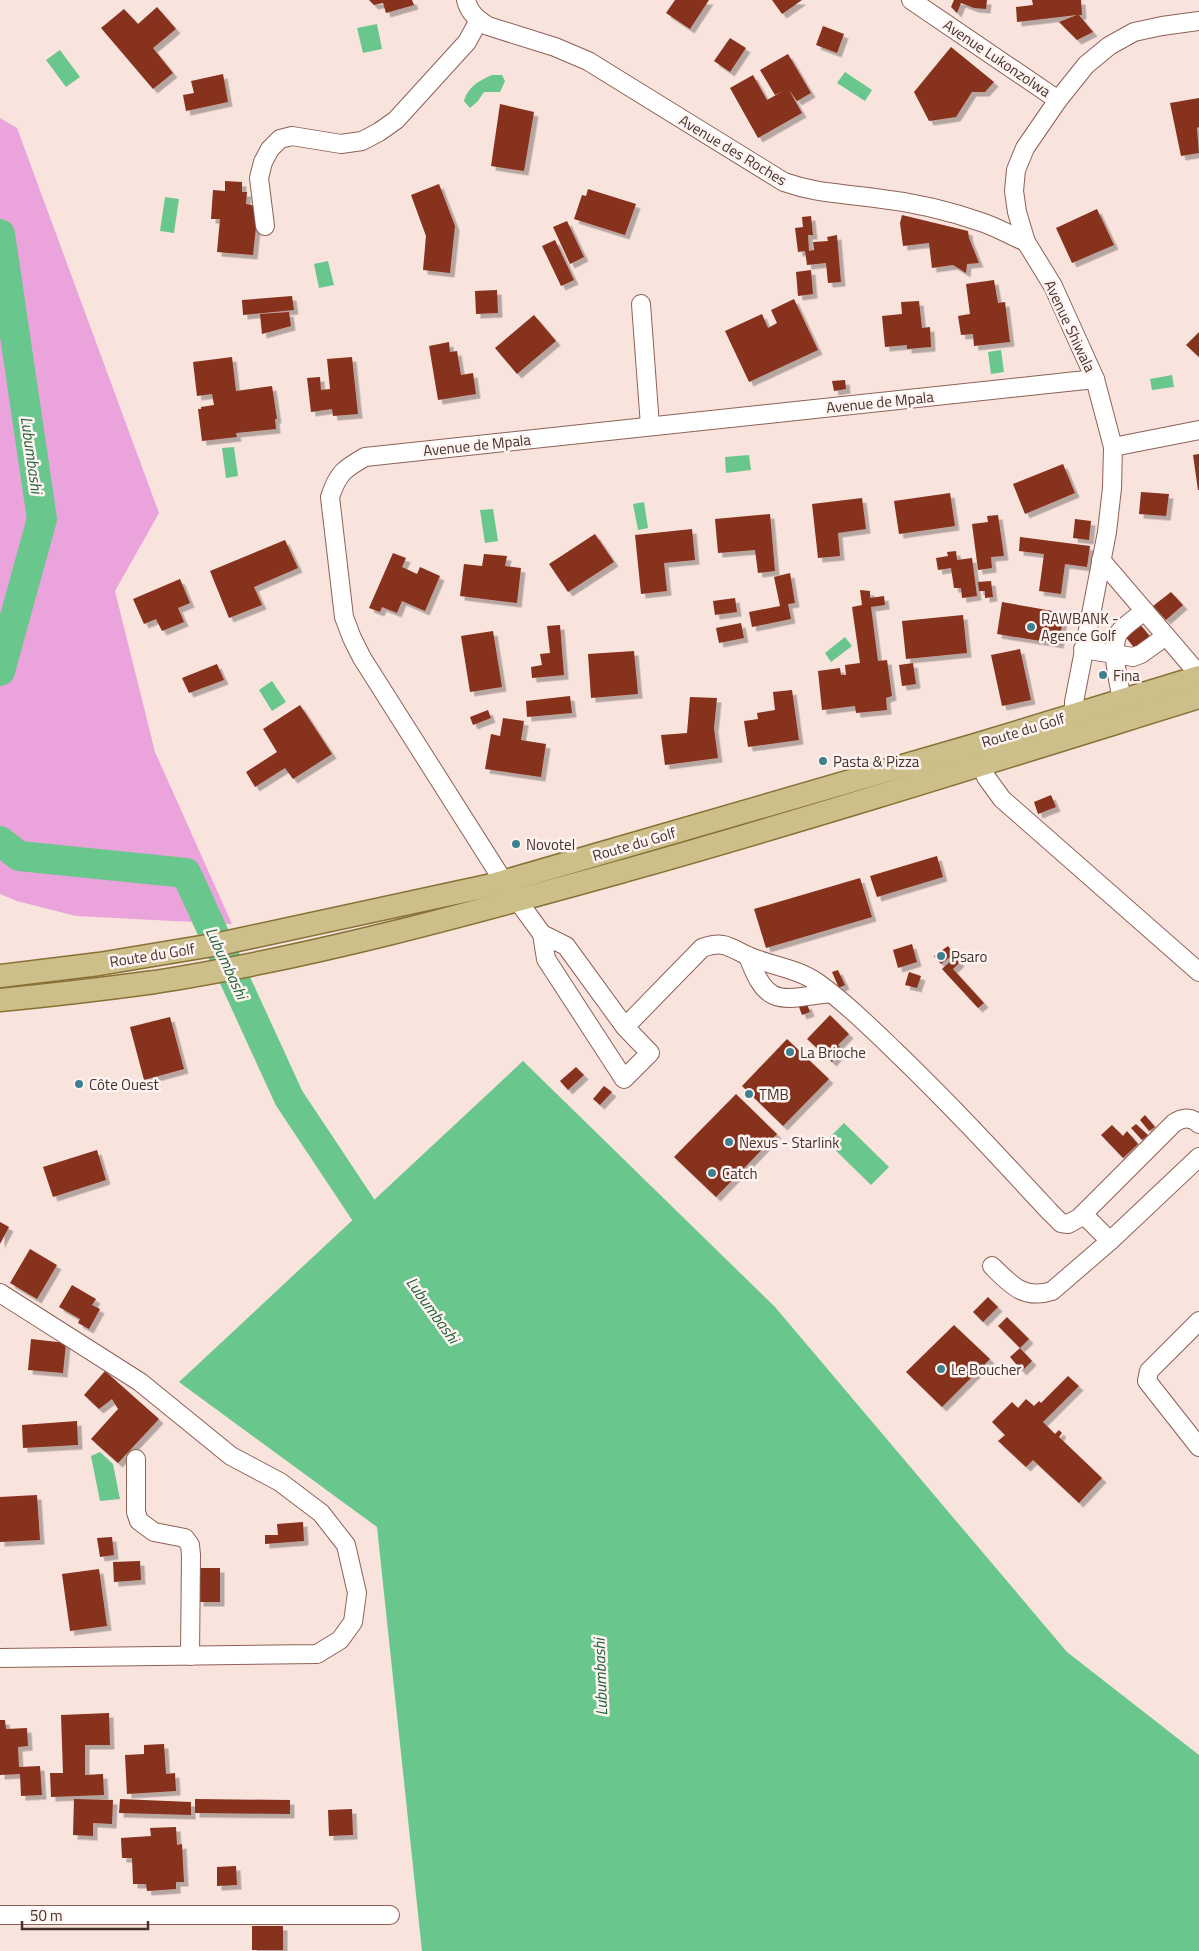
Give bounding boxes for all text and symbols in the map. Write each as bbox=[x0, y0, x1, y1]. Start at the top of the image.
street label: Avenue Lukonzolwa bbox=[939, 13, 1056, 103]
street label: Avenue des Roches bbox=[675, 109, 791, 191]
street label: Avenue Shiwala bbox=[1039, 276, 1102, 376]
street label: Avenue de Mpala bbox=[825, 385, 935, 419]
water label: Lubumbashi bbox=[15, 415, 49, 497]
street label: Avenue de Mpala bbox=[422, 428, 532, 462]
place label: RAWBANK - Agence Golf bbox=[1041, 607, 1119, 647]
marker: RAWBANK - Agence Golf bbox=[1025, 621, 1037, 633]
place label: Fina bbox=[1113, 664, 1140, 687]
marker: Fina bbox=[1097, 669, 1109, 681]
street label: Route du Golf bbox=[979, 706, 1067, 754]
place label: Pasta & Pizza bbox=[833, 750, 920, 773]
marker: Pasta & Pizza bbox=[817, 755, 829, 767]
street label: Route du Golf bbox=[590, 821, 678, 867]
place label: Novotel bbox=[526, 833, 575, 856]
marker: Novotel bbox=[510, 838, 522, 850]
water label: Lubumbashi bbox=[200, 923, 255, 1005]
street label: Route du Golf bbox=[108, 937, 196, 973]
place label: Psaro bbox=[951, 945, 987, 968]
marker: Psaro bbox=[935, 950, 947, 962]
place label: La Brioche bbox=[800, 1041, 866, 1064]
marker: La Brioche bbox=[784, 1046, 796, 1058]
place label: Côte Ouest bbox=[89, 1073, 159, 1096]
marker: Côte Ouest bbox=[73, 1078, 85, 1090]
place label: TMB bbox=[759, 1083, 789, 1106]
marker: TMB bbox=[743, 1088, 755, 1100]
place label: Nexus - Starlink bbox=[739, 1131, 839, 1154]
marker: Nexus - Starlink bbox=[723, 1136, 735, 1148]
place label: Catch bbox=[722, 1162, 758, 1185]
marker: Catch bbox=[706, 1167, 718, 1179]
water label: Lubumbashi bbox=[401, 1272, 466, 1350]
place label: Le Boucher bbox=[951, 1358, 1021, 1381]
marker: Le Boucher bbox=[935, 1363, 947, 1375]
water label: Lubumbashi bbox=[587, 1636, 613, 1716]
scale bar bbox=[22, 1898, 149, 1930]
text: 50 m bbox=[30, 1904, 63, 1927]

